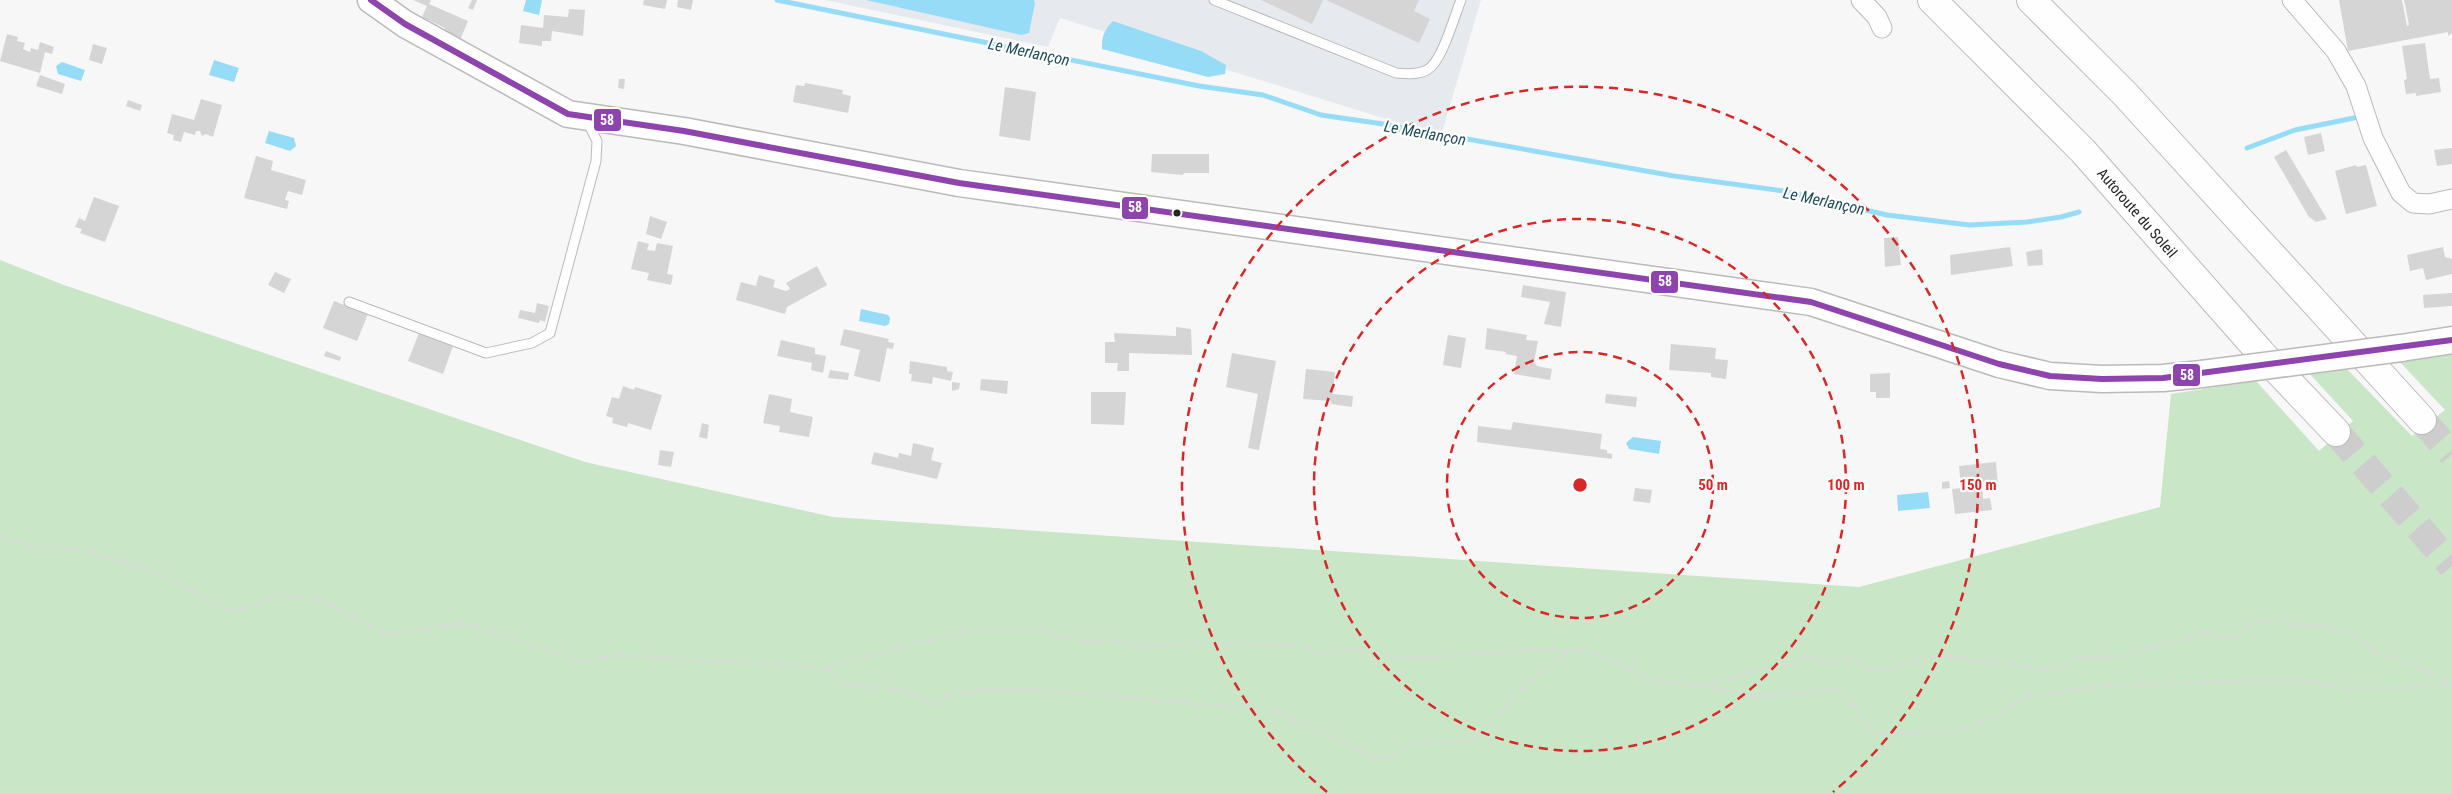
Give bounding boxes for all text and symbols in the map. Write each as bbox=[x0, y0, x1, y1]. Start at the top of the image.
water label: Le Merlançon bbox=[986, 34, 1072, 70]
line badge: 58 bbox=[593, 108, 622, 132]
text: 58 bbox=[600, 112, 614, 128]
water label: Le Merlançon bbox=[1382, 116, 1468, 150]
street label: Autoroute du Soleil bbox=[2093, 165, 2181, 261]
water label: Le Merlançon bbox=[1781, 183, 1867, 219]
line badge: 58 bbox=[1121, 196, 1149, 220]
text: 58 bbox=[1128, 199, 1142, 215]
unlabelled marker bbox=[1172, 208, 1182, 218]
line badge: 58 bbox=[1650, 270, 1679, 294]
text: 58 bbox=[1658, 273, 1672, 289]
line badge: 58 bbox=[2172, 363, 2201, 387]
text: 58 bbox=[2180, 367, 2194, 383]
centre of rings bbox=[1571, 476, 1589, 494]
text: 50 m bbox=[1698, 476, 1728, 494]
text: 100 m bbox=[1827, 476, 1865, 494]
text: 150 m bbox=[1959, 476, 1997, 494]

